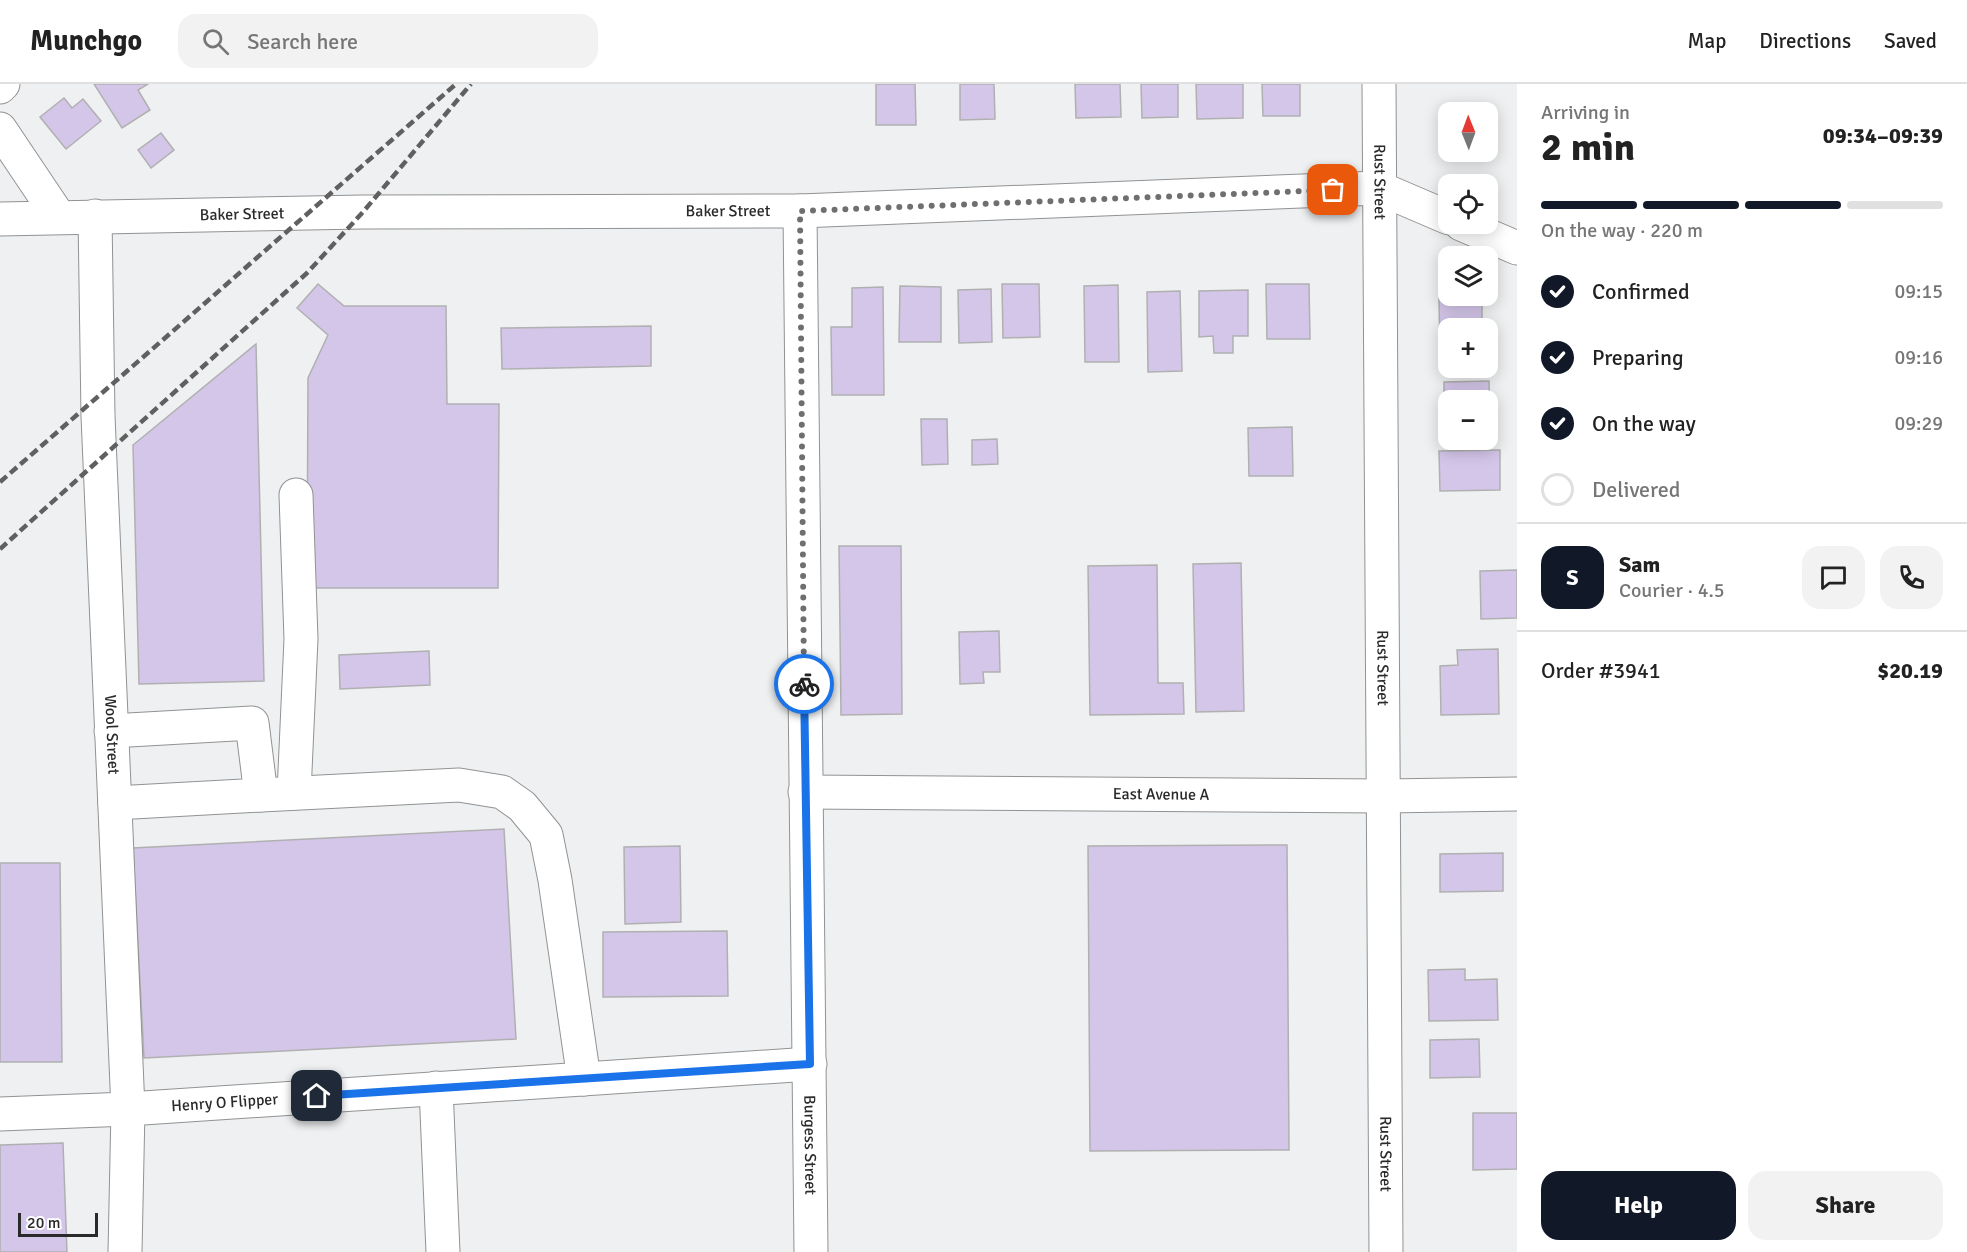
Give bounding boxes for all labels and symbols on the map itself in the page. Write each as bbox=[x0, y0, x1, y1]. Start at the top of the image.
north arrow bbox=[1438, 102, 1498, 162]
street label: Rust Street bbox=[1369, 144, 1390, 220]
pin bbox=[1307, 164, 1358, 215]
street label: Baker Street bbox=[686, 201, 771, 221]
street label: Baker Street bbox=[199, 204, 285, 225]
street label: Rust Street bbox=[1372, 630, 1393, 706]
courier bbox=[774, 654, 834, 714]
street label: Wool Street bbox=[100, 694, 124, 775]
street label: East Avenue A bbox=[1113, 784, 1210, 805]
pin bbox=[291, 1070, 342, 1121]
street label: Henry O Flipper bbox=[171, 1089, 279, 1116]
street label: Burgess Street bbox=[799, 1095, 820, 1195]
street label: Rust Street bbox=[1375, 1116, 1396, 1192]
scale bar bbox=[18, 1210, 98, 1238]

